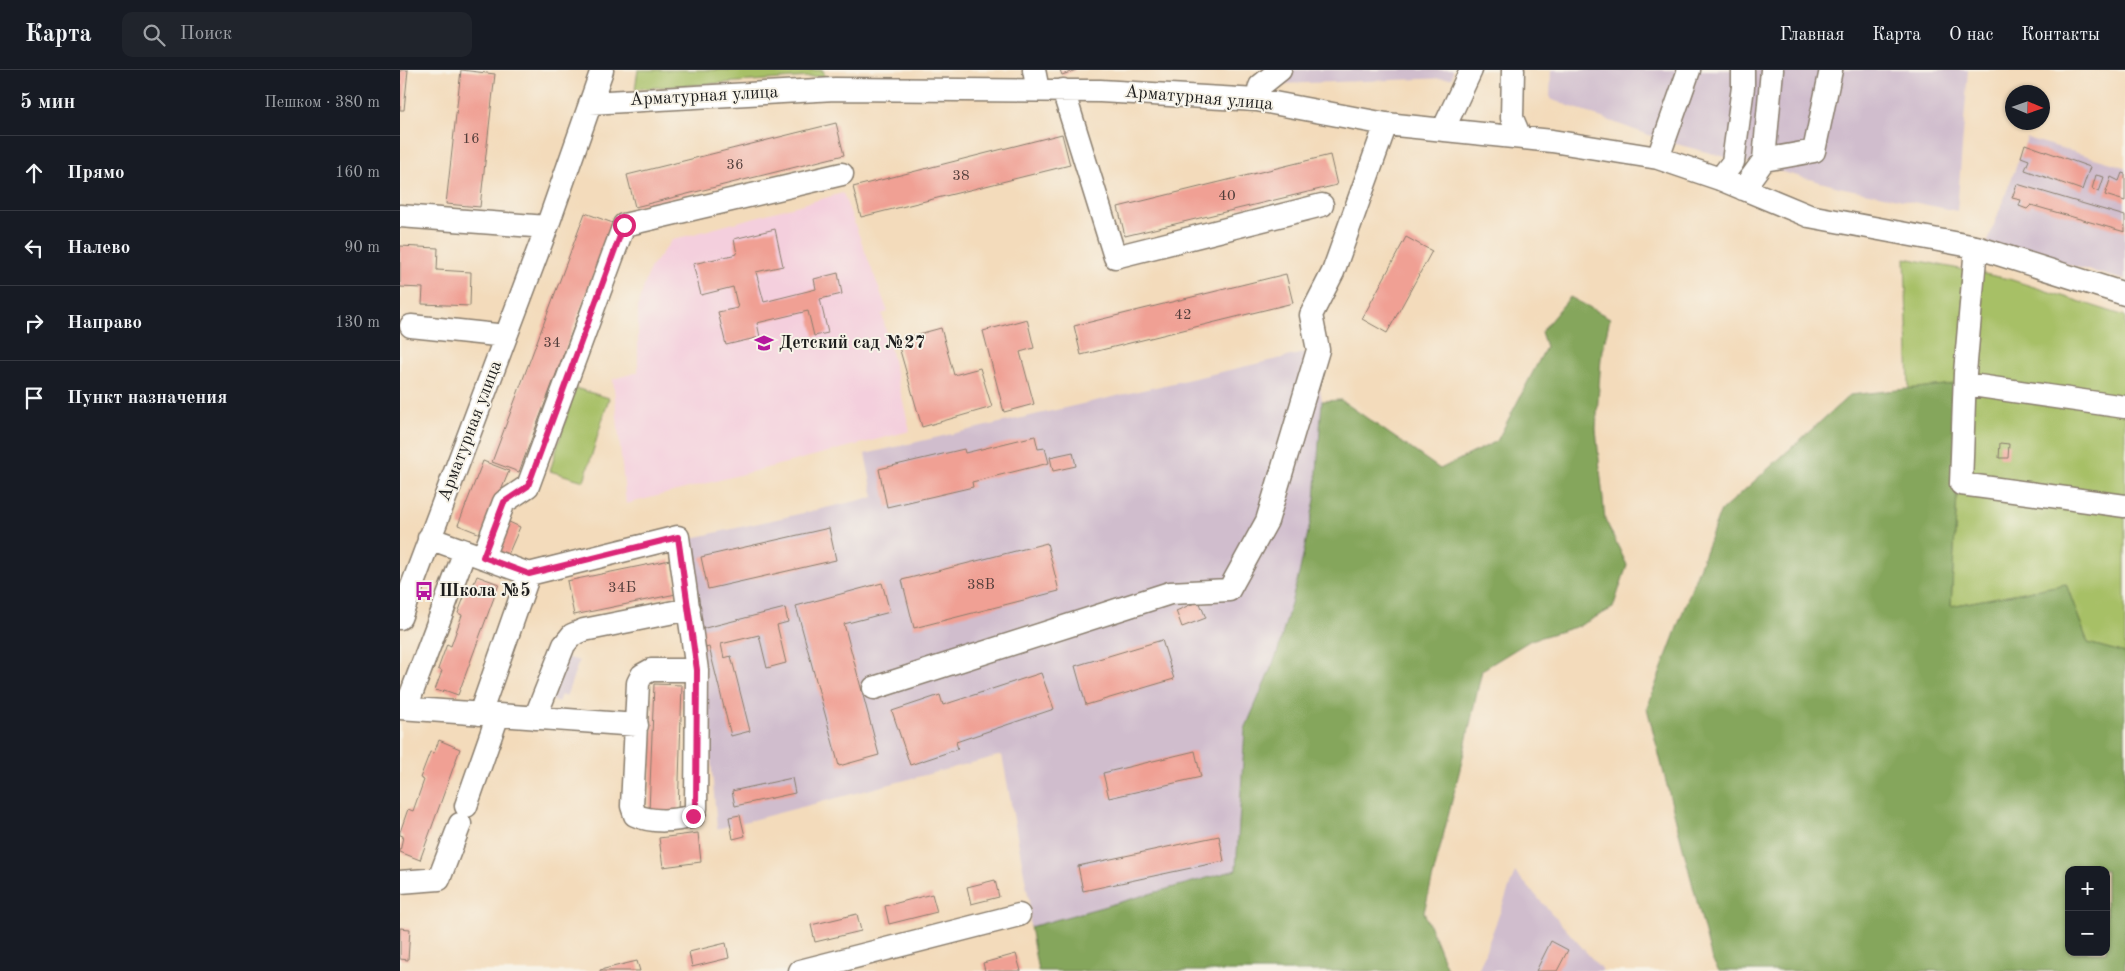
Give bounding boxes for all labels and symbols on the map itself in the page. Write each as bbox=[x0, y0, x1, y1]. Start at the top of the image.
street label: Арматурная улица bbox=[629, 83, 779, 109]
street label: Арматурная улица bbox=[1124, 83, 1274, 113]
north arrow bbox=[2005, 85, 2050, 130]
house number: 16 bbox=[462, 132, 480, 147]
house number: 36 bbox=[726, 158, 744, 173]
house number: 38 bbox=[952, 169, 970, 184]
house number: 40 bbox=[1218, 189, 1236, 204]
route start bbox=[613, 214, 636, 237]
house number: 42 bbox=[1174, 308, 1192, 323]
school or university icon: Детский сад №27 bbox=[753, 332, 775, 354]
place label: Детский сад №27 bbox=[779, 334, 925, 352]
house number: 34 bbox=[543, 336, 561, 351]
street label: Арматурная улица bbox=[435, 358, 505, 504]
house number: 38В bbox=[967, 578, 995, 593]
bus stop icon: Школа №5 bbox=[413, 580, 435, 602]
house number: 34Б bbox=[608, 581, 636, 596]
place label: Школа №5 bbox=[439, 582, 531, 600]
route end bbox=[682, 805, 705, 828]

